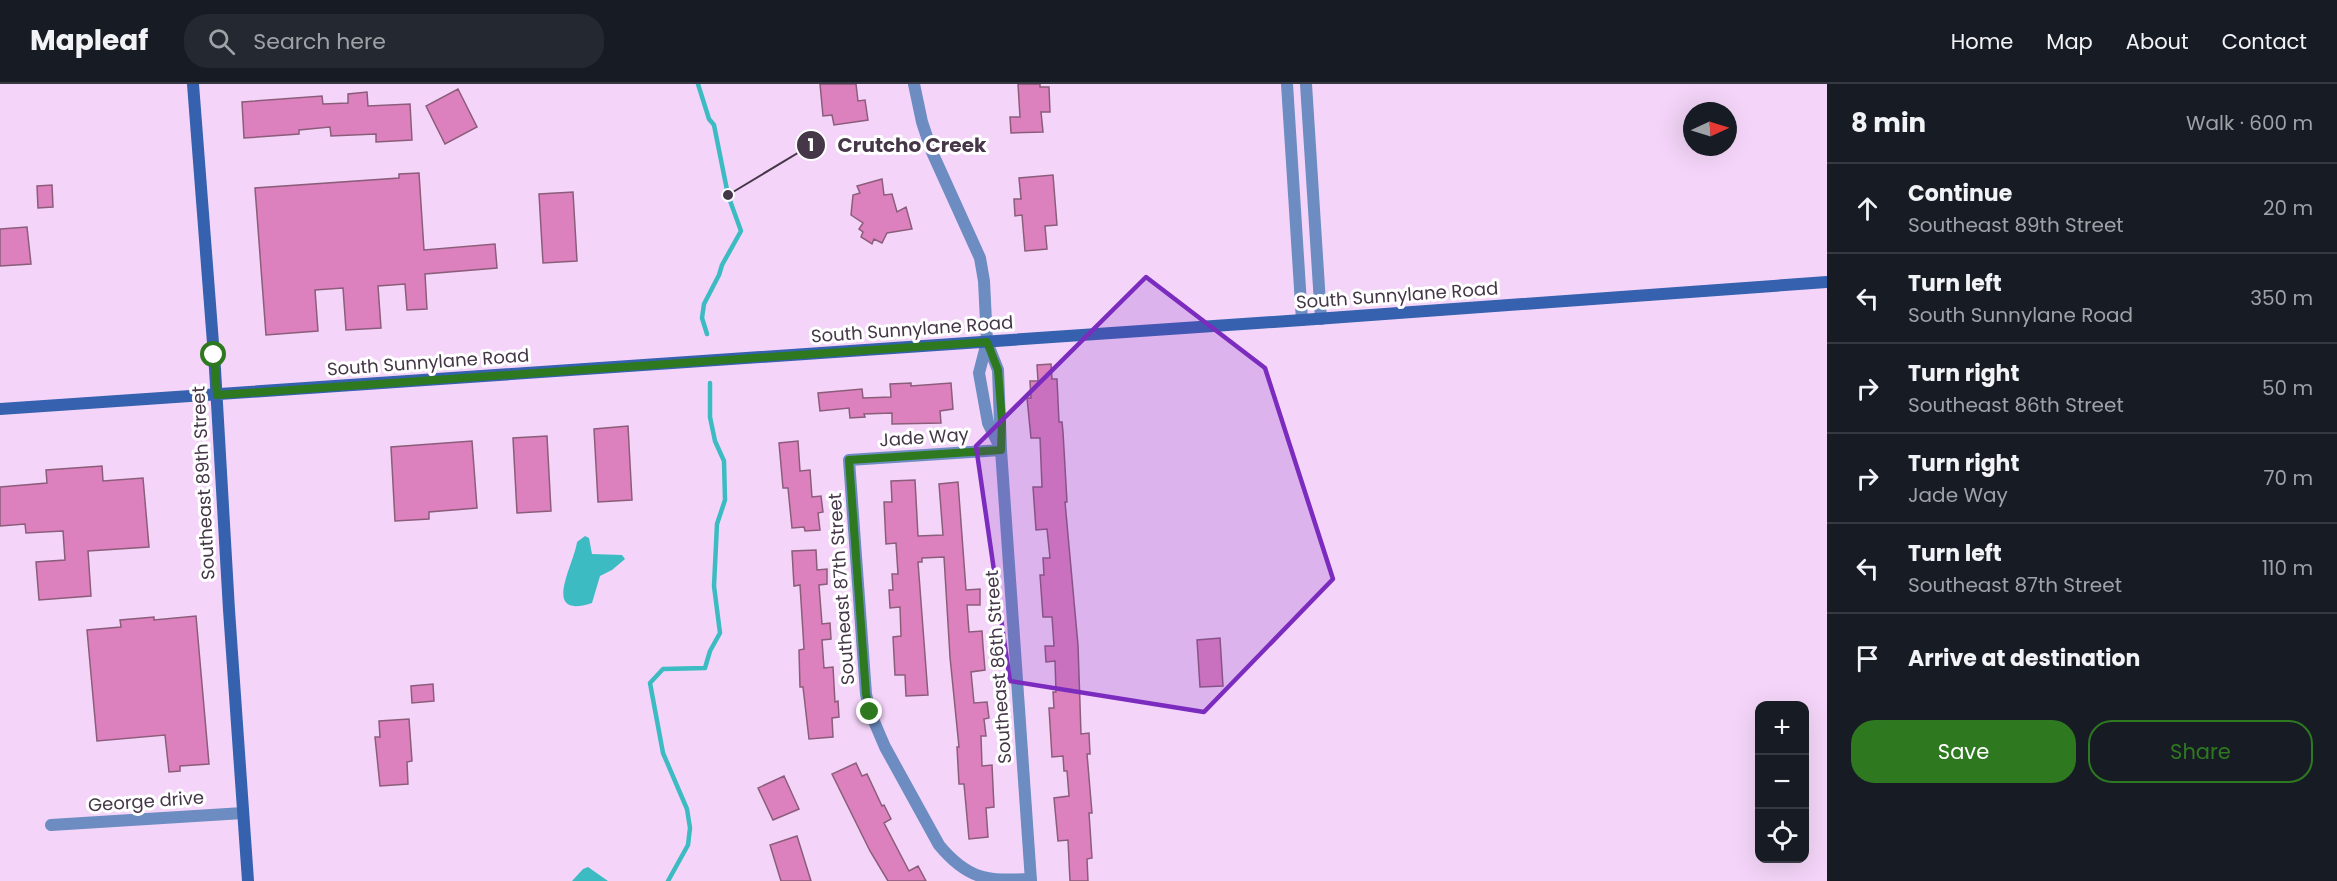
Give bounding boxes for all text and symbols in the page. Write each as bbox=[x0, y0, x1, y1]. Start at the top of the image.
search box bbox=[184, 14, 604, 68]
text: Mapleaf bbox=[30, 21, 148, 60]
icon: search bbox=[205, 25, 238, 58]
text: Search here bbox=[253, 26, 386, 57]
text: Home bbox=[1951, 27, 2013, 56]
text: Map bbox=[2046, 27, 2093, 56]
text: About bbox=[2126, 27, 2189, 56]
text: Contact bbox=[2222, 27, 2307, 56]
north arrow bbox=[1683, 102, 1737, 156]
text: 8 min bbox=[1851, 105, 1926, 141]
text: Walk · 600 m bbox=[2186, 109, 2313, 137]
callout: Crutcho Creek bbox=[796, 126, 999, 164]
text: Crutcho Creek bbox=[838, 131, 987, 159]
text: 1 bbox=[808, 132, 814, 157]
text: Continue bbox=[1908, 178, 2012, 209]
icon: ahead bbox=[1851, 192, 1884, 225]
text: 20 m bbox=[2263, 194, 2313, 222]
text: Southeast 89th Street bbox=[1908, 211, 2124, 239]
text: Turn left bbox=[1908, 268, 2002, 299]
street label: South Sunnylane Road bbox=[1295, 275, 1499, 315]
icon: left bbox=[1851, 282, 1884, 315]
text: 350 m bbox=[2250, 284, 2313, 312]
text: South Sunnylane Road bbox=[1908, 301, 2133, 329]
street label: South Sunnylane Road bbox=[810, 309, 1014, 349]
route start bbox=[200, 341, 226, 367]
street label: South Sunnylane Road bbox=[326, 342, 530, 382]
text: Turn right bbox=[1908, 358, 2019, 389]
icon: right bbox=[1851, 372, 1884, 405]
text: 50 m bbox=[2262, 374, 2313, 402]
street label: Southeast 89th Street bbox=[185, 385, 221, 581]
text: Southeast 86th Street bbox=[1908, 391, 2124, 419]
street label: Jade Way bbox=[878, 421, 970, 453]
text: Turn right bbox=[1908, 448, 2019, 479]
icon: right bbox=[1851, 462, 1884, 495]
text: 70 m bbox=[2264, 464, 2313, 492]
text: Jade Way bbox=[1908, 481, 2008, 509]
street label: Southeast 87th Street bbox=[822, 492, 860, 686]
text: Turn left bbox=[1908, 538, 2002, 569]
icon: left bbox=[1851, 552, 1884, 585]
text: 110 m bbox=[2262, 554, 2313, 582]
street label: Southeast 86th Street bbox=[979, 569, 1017, 765]
text: Southeast 87th Street bbox=[1908, 571, 2122, 599]
icon: arrive bbox=[1851, 642, 1884, 675]
text: Arrive at destination bbox=[1908, 643, 2140, 674]
route end bbox=[856, 698, 882, 724]
map controls bbox=[1755, 701, 1809, 863]
button: + bbox=[1755, 701, 1809, 755]
button: Save bbox=[1851, 720, 2076, 783]
button: Share bbox=[2088, 720, 2313, 783]
button: − bbox=[1755, 755, 1809, 809]
street label: George drive bbox=[87, 784, 205, 818]
button: locate bbox=[1755, 809, 1809, 863]

